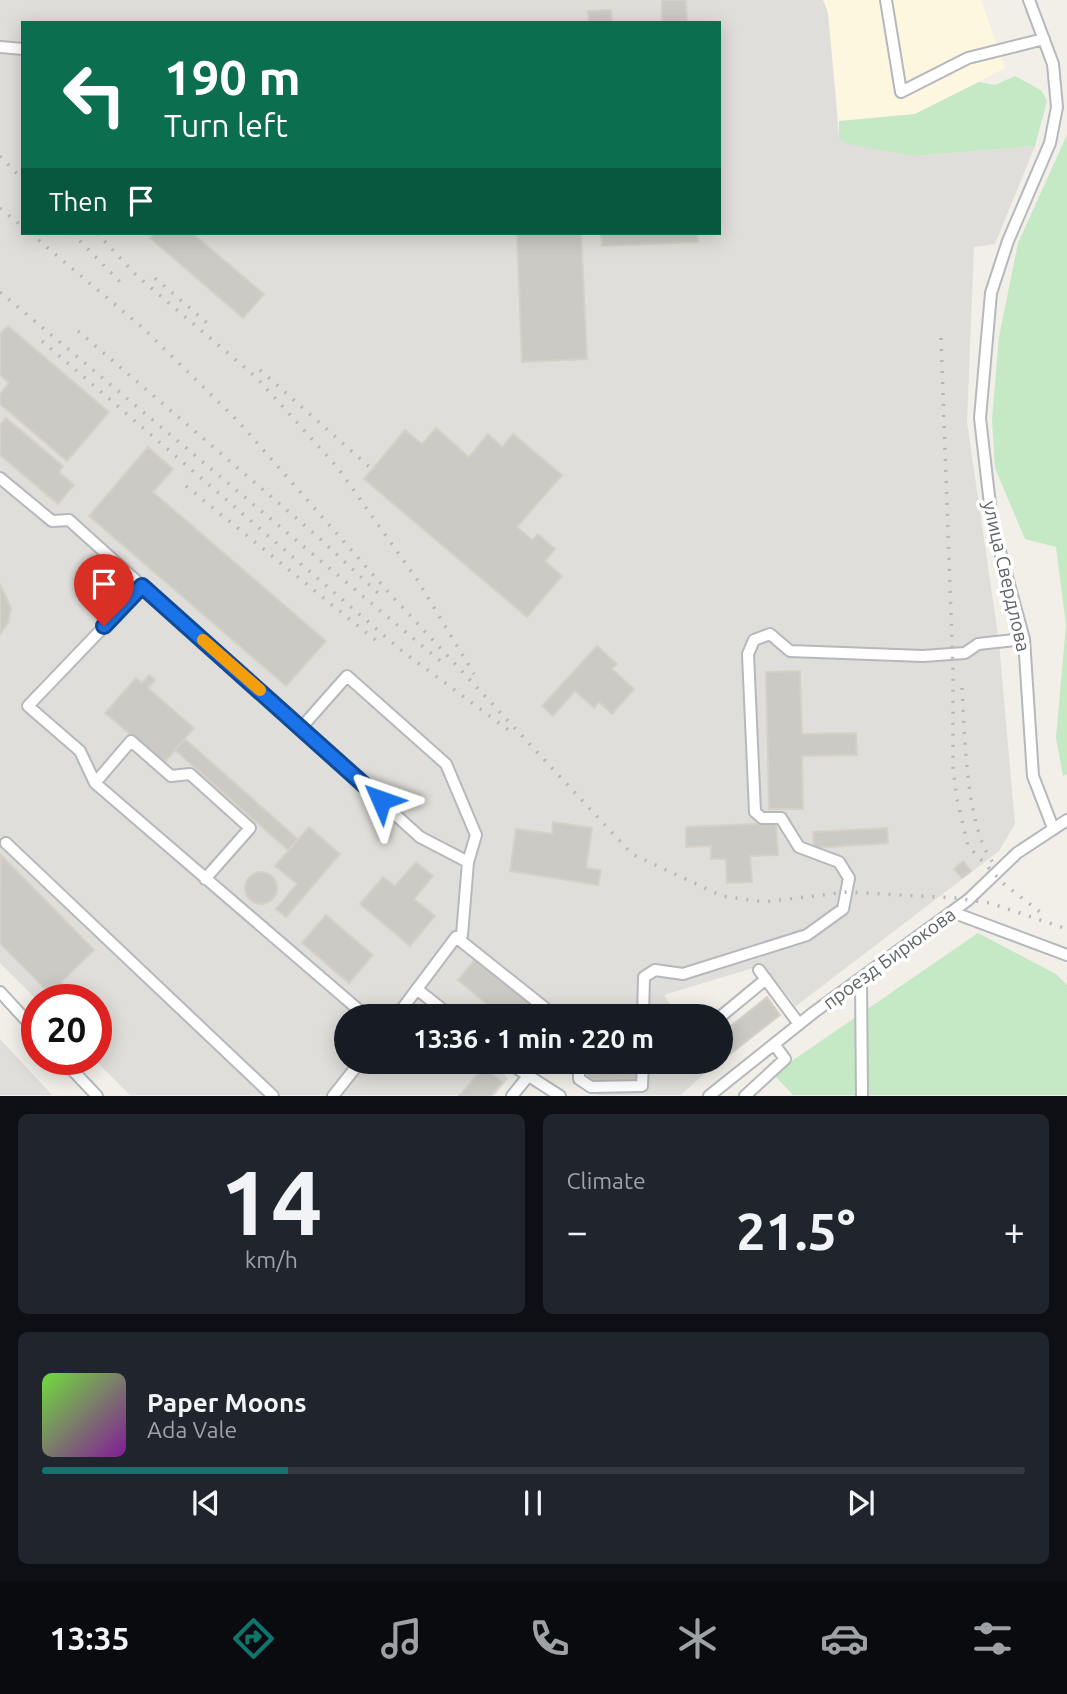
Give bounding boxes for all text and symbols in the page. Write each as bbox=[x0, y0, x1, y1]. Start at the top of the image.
icon: left bbox=[49, 49, 140, 140]
text: 190 m bbox=[164, 49, 301, 104]
text: Turn left bbox=[164, 107, 288, 143]
icon: arrive bbox=[122, 182, 160, 220]
text: Then bbox=[49, 187, 108, 216]
street label: улица Свердлова bbox=[979, 498, 1035, 654]
pin bbox=[74, 554, 134, 626]
icon: arrive bbox=[85, 565, 123, 603]
position arrow bbox=[344, 763, 418, 837]
street label: проезд Бирюкова bbox=[819, 903, 959, 1013]
speed limit sign: 20 bbox=[21, 984, 112, 1075]
text: 13:36 · 1 min · 220 m bbox=[413, 1024, 654, 1053]
text: 14 bbox=[220, 1150, 323, 1252]
text: Climate bbox=[567, 1168, 646, 1193]
text: 21.5° bbox=[736, 1202, 855, 1260]
text: − bbox=[567, 1210, 588, 1252]
text: + bbox=[1004, 1210, 1025, 1252]
text: km/h bbox=[245, 1247, 298, 1272]
text: Paper Moons bbox=[147, 1388, 306, 1417]
text: Ada Vale bbox=[147, 1417, 237, 1442]
icon: previous bbox=[187, 1484, 225, 1522]
icon: pause bbox=[514, 1484, 552, 1522]
icon: next bbox=[842, 1484, 880, 1522]
icon: directions bbox=[229, 1614, 278, 1663]
icon: music bbox=[377, 1614, 426, 1663]
icon: phone bbox=[525, 1614, 574, 1663]
icon: climate bbox=[673, 1614, 722, 1663]
icon: car bbox=[820, 1614, 869, 1663]
icon: filters bbox=[968, 1614, 1017, 1663]
text: 13:35 bbox=[49, 1620, 130, 1656]

